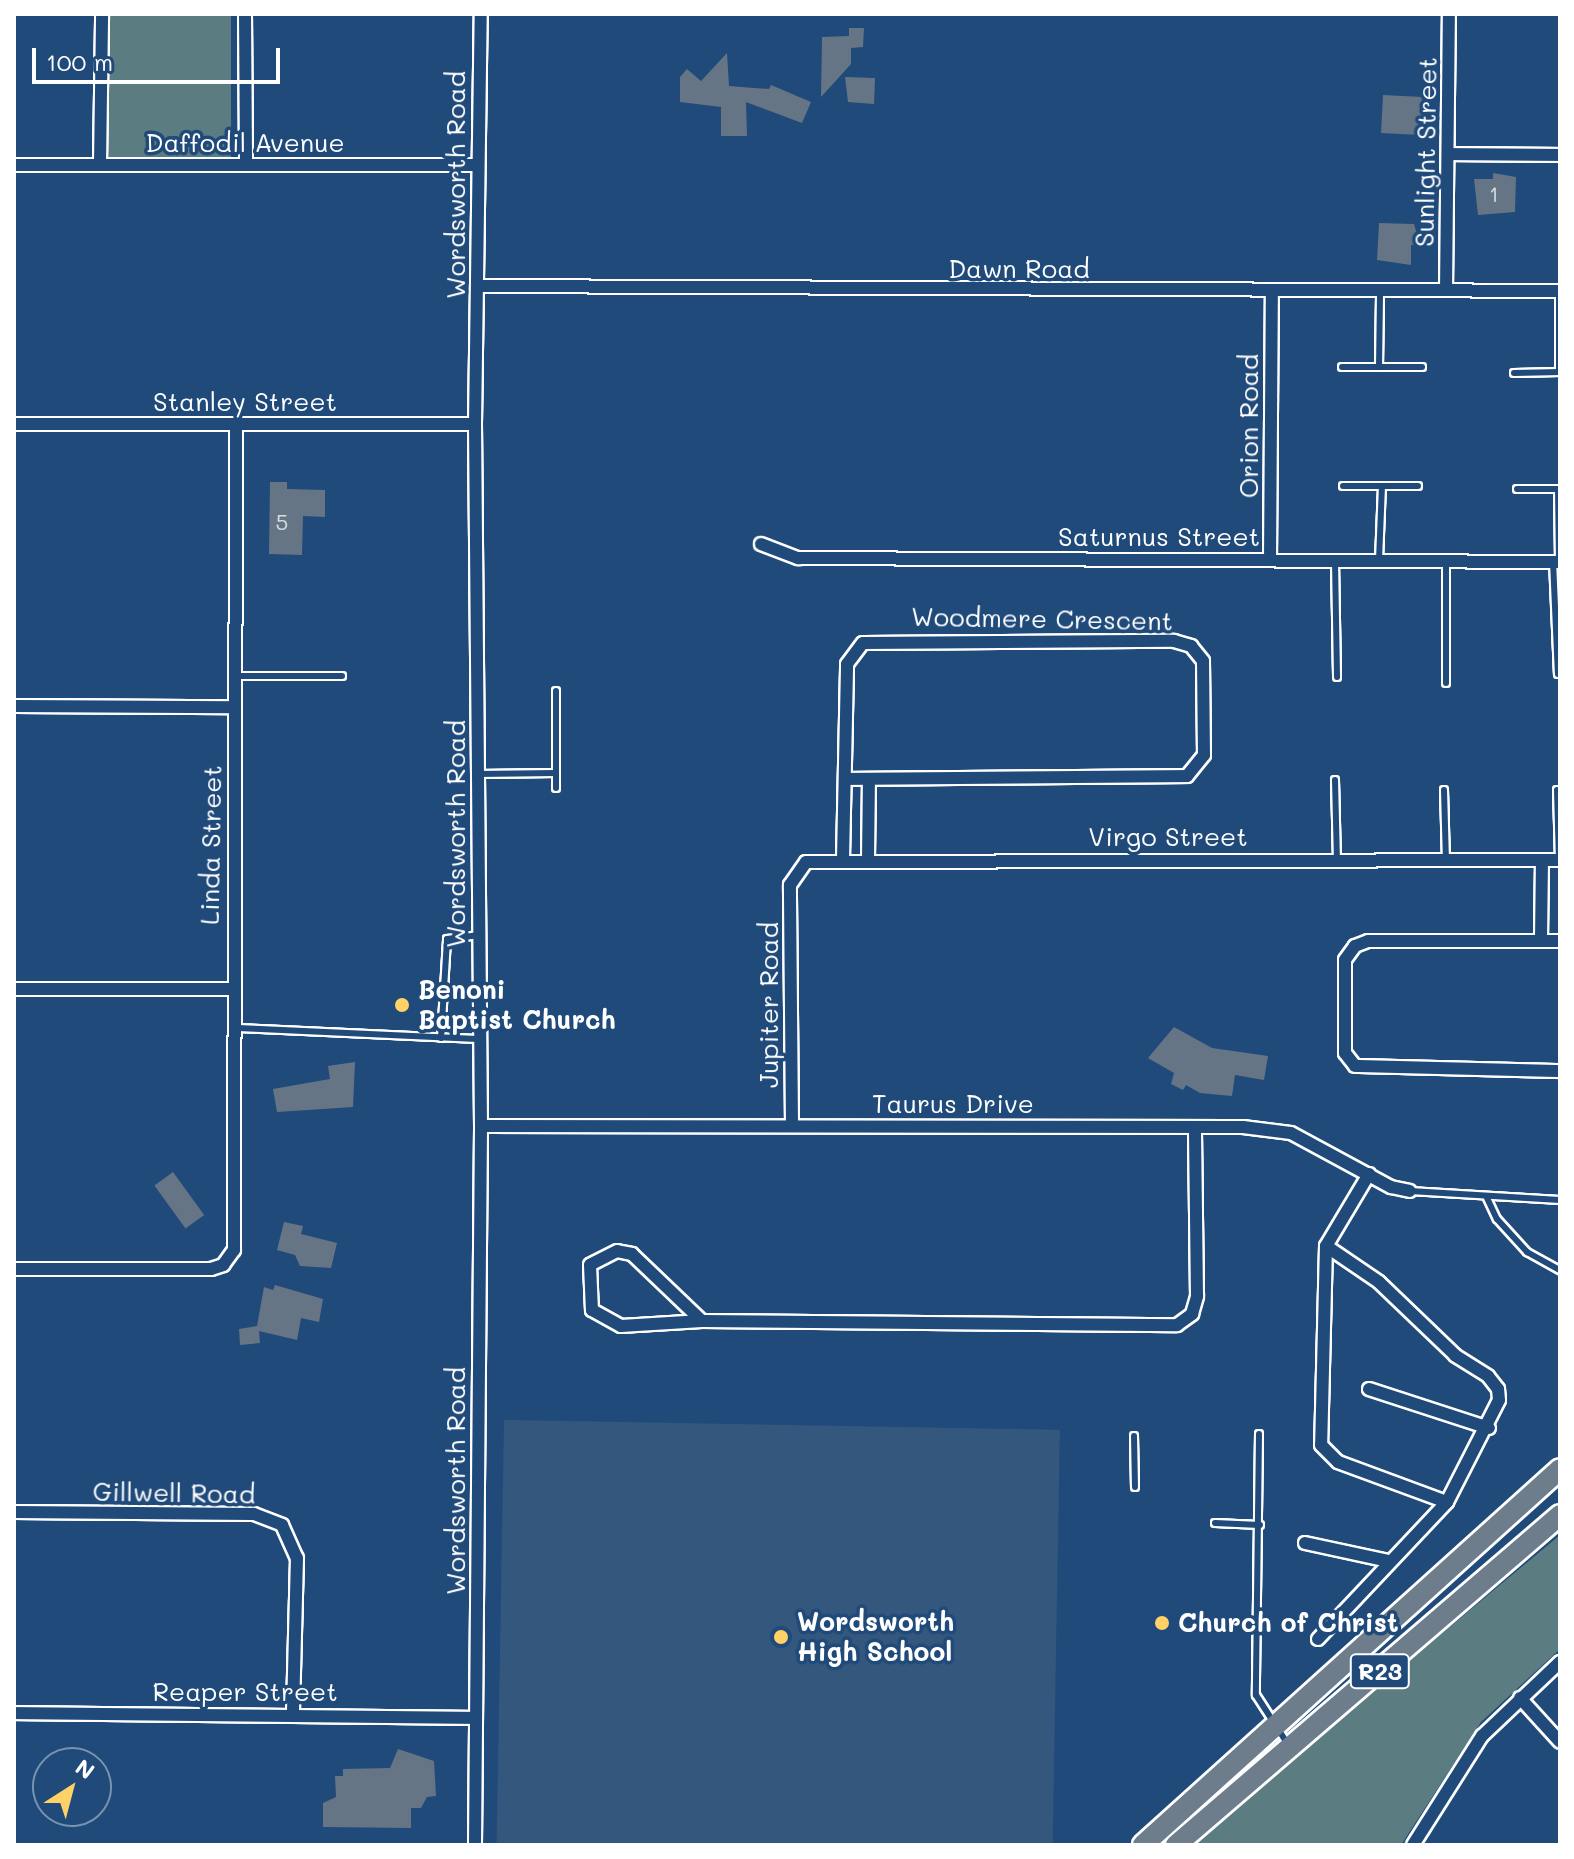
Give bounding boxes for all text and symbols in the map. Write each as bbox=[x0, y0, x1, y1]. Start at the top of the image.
scale bar bbox=[36, 32, 284, 82]
text: 100 m bbox=[46, 46, 113, 77]
street label: Sunlight Street bbox=[1409, 57, 1443, 247]
street label: Wordsworth Road bbox=[440, 71, 472, 299]
street label: Daffodil Avenue bbox=[146, 127, 344, 159]
house number: 1 bbox=[1489, 181, 1499, 207]
street label: Dawn Road bbox=[948, 253, 1090, 285]
street label: Orion Road bbox=[1233, 354, 1265, 498]
street label: Stanley Street bbox=[153, 386, 337, 418]
house number: 5 bbox=[276, 509, 288, 535]
street label: Saturnus Street bbox=[1058, 521, 1260, 553]
street label: Woodmere Crescent bbox=[911, 601, 1173, 637]
street label: Wordsworth Road bbox=[440, 720, 472, 948]
street label: Linda Street bbox=[194, 765, 228, 925]
street label: Virgo Street bbox=[1088, 821, 1248, 853]
street label: Jupiter Road bbox=[753, 922, 785, 1088]
place label: Benoni Baptist Church bbox=[418, 974, 616, 1036]
marker: Benoni Baptist Church bbox=[393, 996, 411, 1014]
street label: Taurus Drive bbox=[872, 1088, 1034, 1120]
street label: Wordsworth Road bbox=[440, 1367, 472, 1595]
street label: Gillwell Road bbox=[92, 1476, 256, 1510]
place label: Wordsworth High School bbox=[797, 1606, 954, 1668]
place label: Church of Christ bbox=[1178, 1607, 1399, 1639]
marker: Church of Christ bbox=[1153, 1614, 1171, 1632]
marker: Wordsworth High School bbox=[772, 1628, 790, 1646]
road number: R23 bbox=[1348, 1651, 1412, 1691]
street label: Reaper Street bbox=[152, 1676, 338, 1708]
north arrow bbox=[32, 1747, 112, 1827]
text: N bbox=[70, 1752, 100, 1785]

